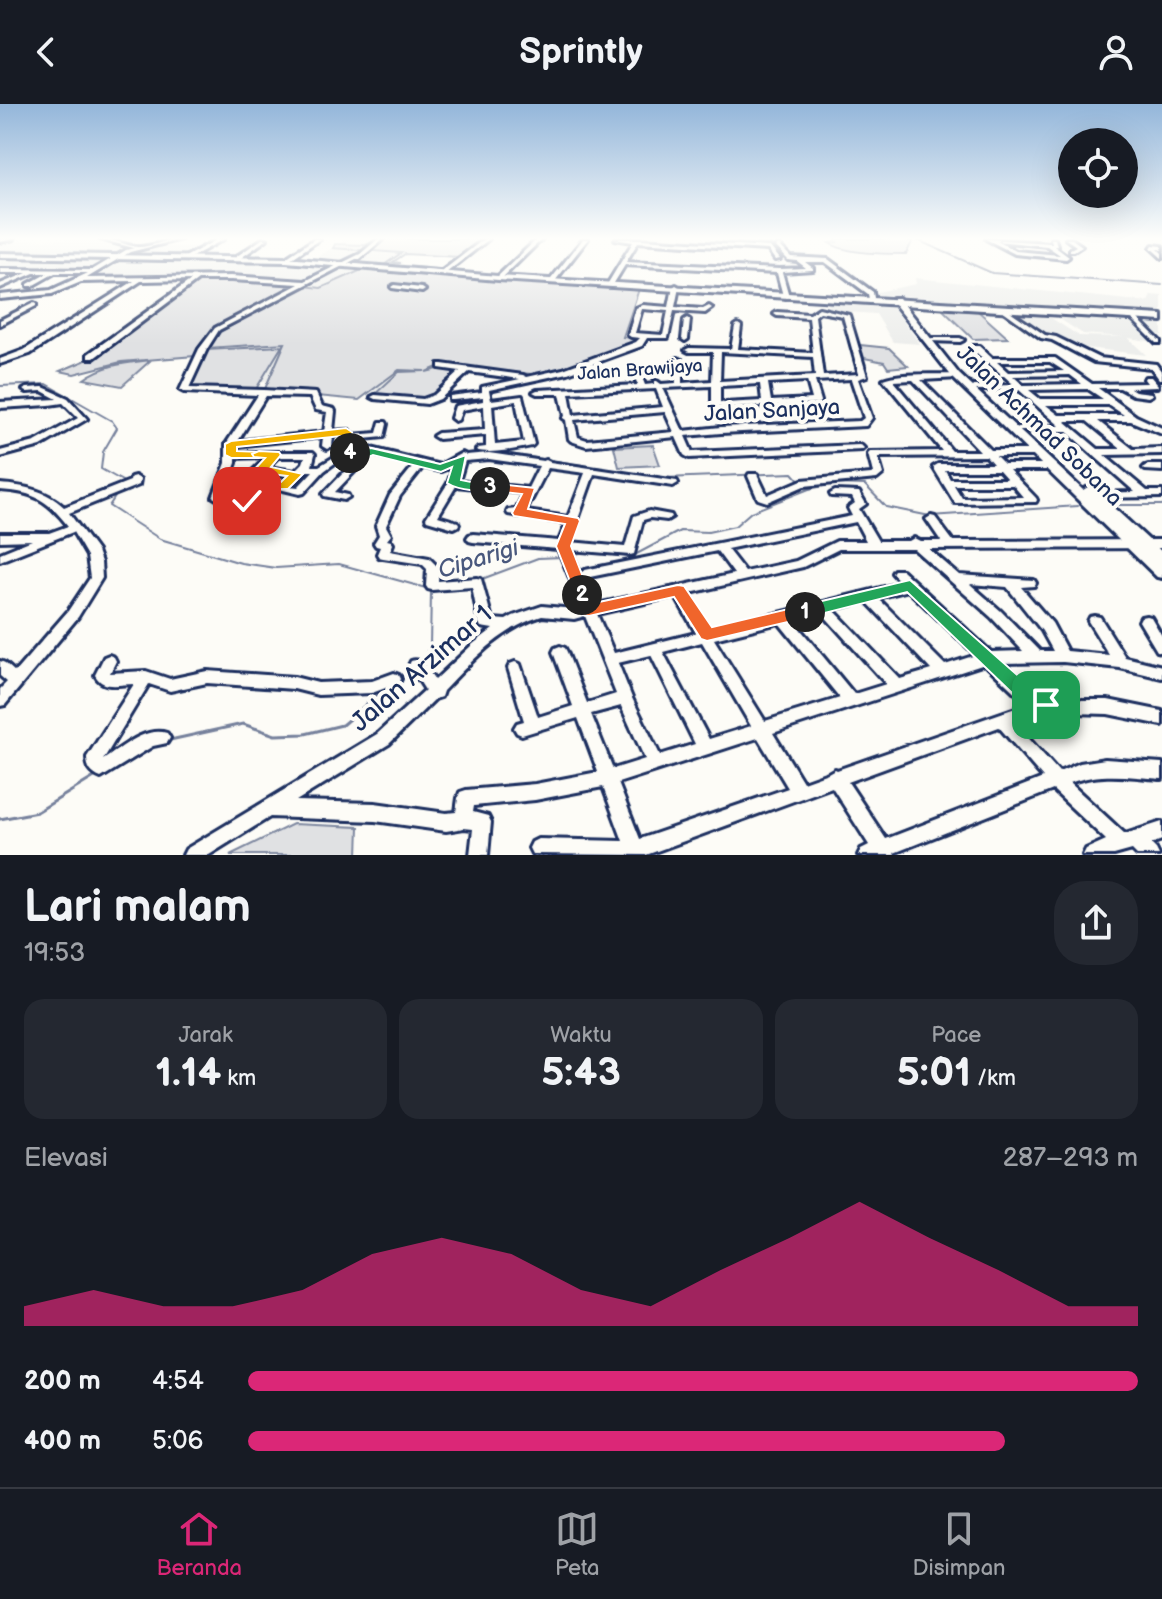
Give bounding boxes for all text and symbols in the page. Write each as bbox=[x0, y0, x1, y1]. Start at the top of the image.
icon: back bbox=[24, 30, 68, 74]
icon: person bbox=[1094, 30, 1138, 74]
text: Sprintly bbox=[519, 31, 643, 74]
map controls bbox=[1058, 128, 1138, 208]
button: locate bbox=[1058, 128, 1138, 208]
street label: Jalan Achmad Sobana bbox=[950, 340, 1128, 512]
street label: Jalan Brawijaya bbox=[577, 355, 703, 385]
street label: Jalan Sanjaya bbox=[703, 394, 841, 428]
pin: 4 bbox=[330, 433, 370, 473]
text: 4 bbox=[344, 439, 356, 466]
pin bbox=[213, 467, 281, 535]
pin: 3 bbox=[470, 467, 510, 507]
text: 3 bbox=[484, 473, 496, 500]
icon: check bbox=[225, 479, 269, 523]
water label: Ciparigi bbox=[434, 533, 523, 585]
pin: 2 bbox=[562, 575, 602, 615]
text: 2 bbox=[575, 581, 589, 608]
pin: 1 bbox=[785, 592, 825, 632]
text: 1 bbox=[800, 598, 810, 625]
street label: Jalan Arzimar 1 bbox=[345, 599, 499, 739]
pin bbox=[1012, 671, 1080, 739]
icon: arrive bbox=[1024, 683, 1068, 727]
text: Lari malam bbox=[24, 881, 251, 934]
button: share bbox=[1054, 881, 1138, 965]
text: 19:53 bbox=[24, 938, 85, 969]
text: Jarak bbox=[179, 1022, 233, 1049]
text: Waktu bbox=[550, 1022, 612, 1049]
text: Pace bbox=[931, 1022, 981, 1049]
text: 1.14 bbox=[155, 1049, 221, 1097]
text: 5:43 bbox=[541, 1049, 621, 1097]
text: 5:01 bbox=[897, 1049, 971, 1097]
text: km bbox=[221, 1065, 256, 1092]
text: /km bbox=[971, 1065, 1016, 1092]
text: Elevasi bbox=[24, 1143, 108, 1174]
text: 287–293 m bbox=[1003, 1143, 1138, 1174]
text: 200 m bbox=[24, 1366, 101, 1397]
text: 4:54 bbox=[152, 1366, 204, 1397]
text: 400 m bbox=[24, 1426, 101, 1457]
text: 5:06 bbox=[152, 1426, 203, 1457]
tab: Beranda bbox=[156, 1507, 242, 1582]
tab: Peta bbox=[555, 1507, 600, 1582]
tab: Disimpan bbox=[912, 1507, 1006, 1582]

